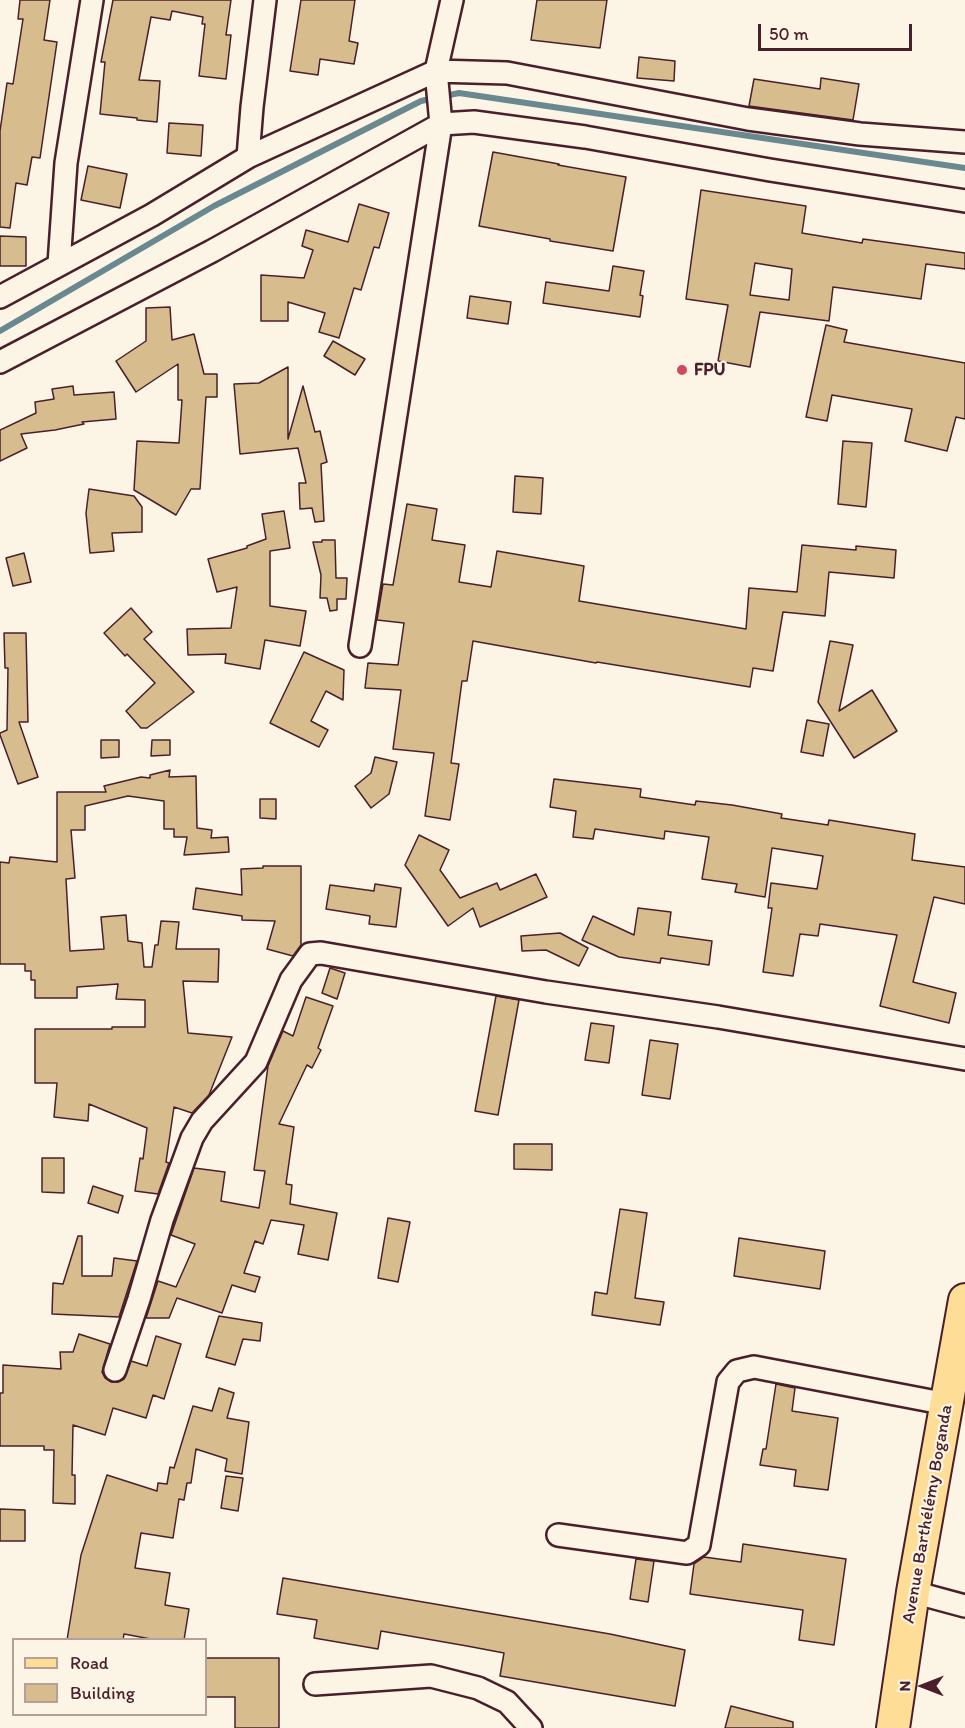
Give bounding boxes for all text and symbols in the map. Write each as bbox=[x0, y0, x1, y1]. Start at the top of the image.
scale bar bbox=[761, 12, 916, 50]
text: 50 m bbox=[769, 23, 809, 45]
place label: FPU bbox=[694, 359, 725, 381]
marker: FPU bbox=[675, 363, 689, 377]
street label: Avenue Barthélémy Boganda bbox=[898, 1403, 958, 1625]
legend bbox=[12, 1638, 207, 1716]
text: Road bbox=[70, 1652, 109, 1674]
north arrow bbox=[893, 1656, 953, 1716]
text: N bbox=[895, 1681, 914, 1691]
text: Building bbox=[70, 1682, 135, 1704]

